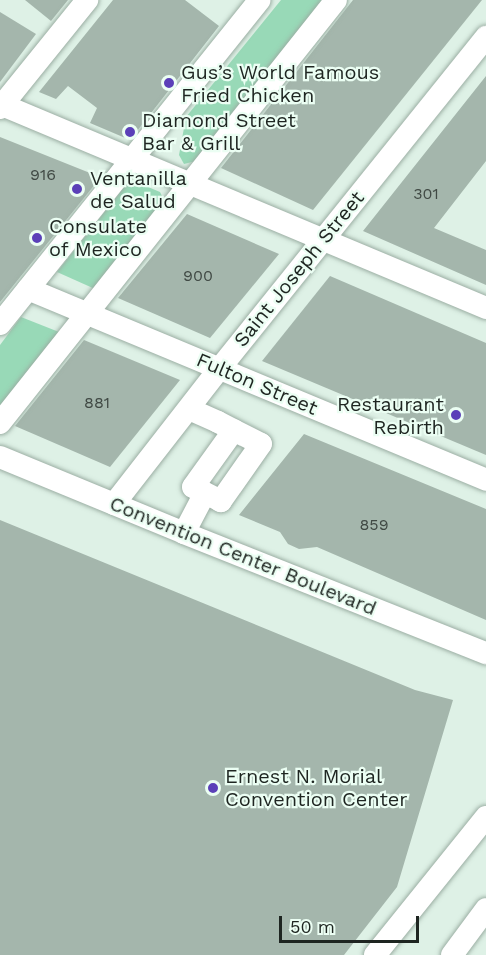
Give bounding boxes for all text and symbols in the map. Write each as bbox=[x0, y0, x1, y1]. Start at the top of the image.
place label: Gus’s World Famous Fried Chicken bbox=[181, 60, 380, 107]
marker: Gus’s World Famous Fried Chicken bbox=[162, 76, 176, 90]
place label: Diamond Street Bar & Grill bbox=[142, 108, 296, 155]
marker: Diamond Street Bar & Grill bbox=[123, 125, 137, 139]
house number: 916 bbox=[30, 165, 56, 185]
place label: Ventanilla de Salud bbox=[90, 166, 187, 213]
marker: Ventanilla de Salud bbox=[68, 180, 86, 198]
house number: 301 bbox=[413, 184, 439, 204]
street label: Saint Joseph Street bbox=[229, 186, 369, 352]
place label: Consulate of Mexico bbox=[49, 214, 147, 261]
marker: Consulate of Mexico bbox=[30, 231, 44, 245]
house number: 900 bbox=[183, 266, 213, 286]
street label: Fulton Street bbox=[193, 348, 321, 420]
place label: Restaurant Rebirth bbox=[337, 392, 444, 439]
house number: 881 bbox=[84, 393, 110, 413]
marker: Restaurant Rebirth bbox=[449, 408, 463, 422]
street label: Convention Center Boulevard bbox=[106, 491, 380, 621]
house number: 859 bbox=[359, 515, 389, 535]
place label: Ernest N. Morial Convention Center bbox=[225, 765, 407, 812]
marker: Ernest N. Morial Convention Center bbox=[206, 781, 220, 795]
scale bar bbox=[282, 904, 422, 942]
text: 50 m bbox=[290, 916, 335, 937]

